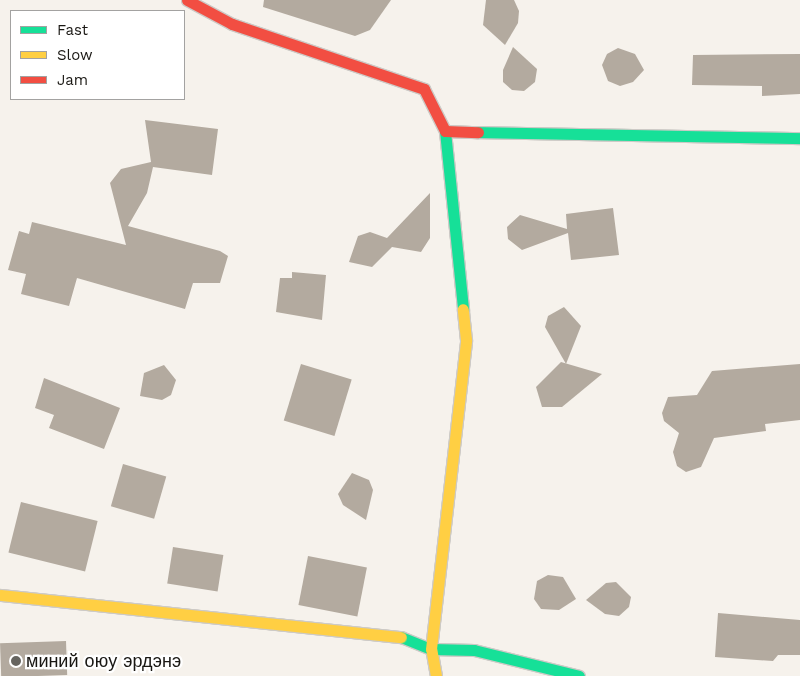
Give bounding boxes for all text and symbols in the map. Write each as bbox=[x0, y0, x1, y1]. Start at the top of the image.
legend bbox=[10, 10, 185, 100]
text: Fast bbox=[57, 21, 88, 39]
text: Slow bbox=[57, 46, 93, 64]
text: Jam bbox=[57, 71, 88, 89]
place label: миний оюу эрдэнэ bbox=[26, 650, 181, 672]
marker: миний оюу эрдэнэ bbox=[10, 655, 22, 667]

